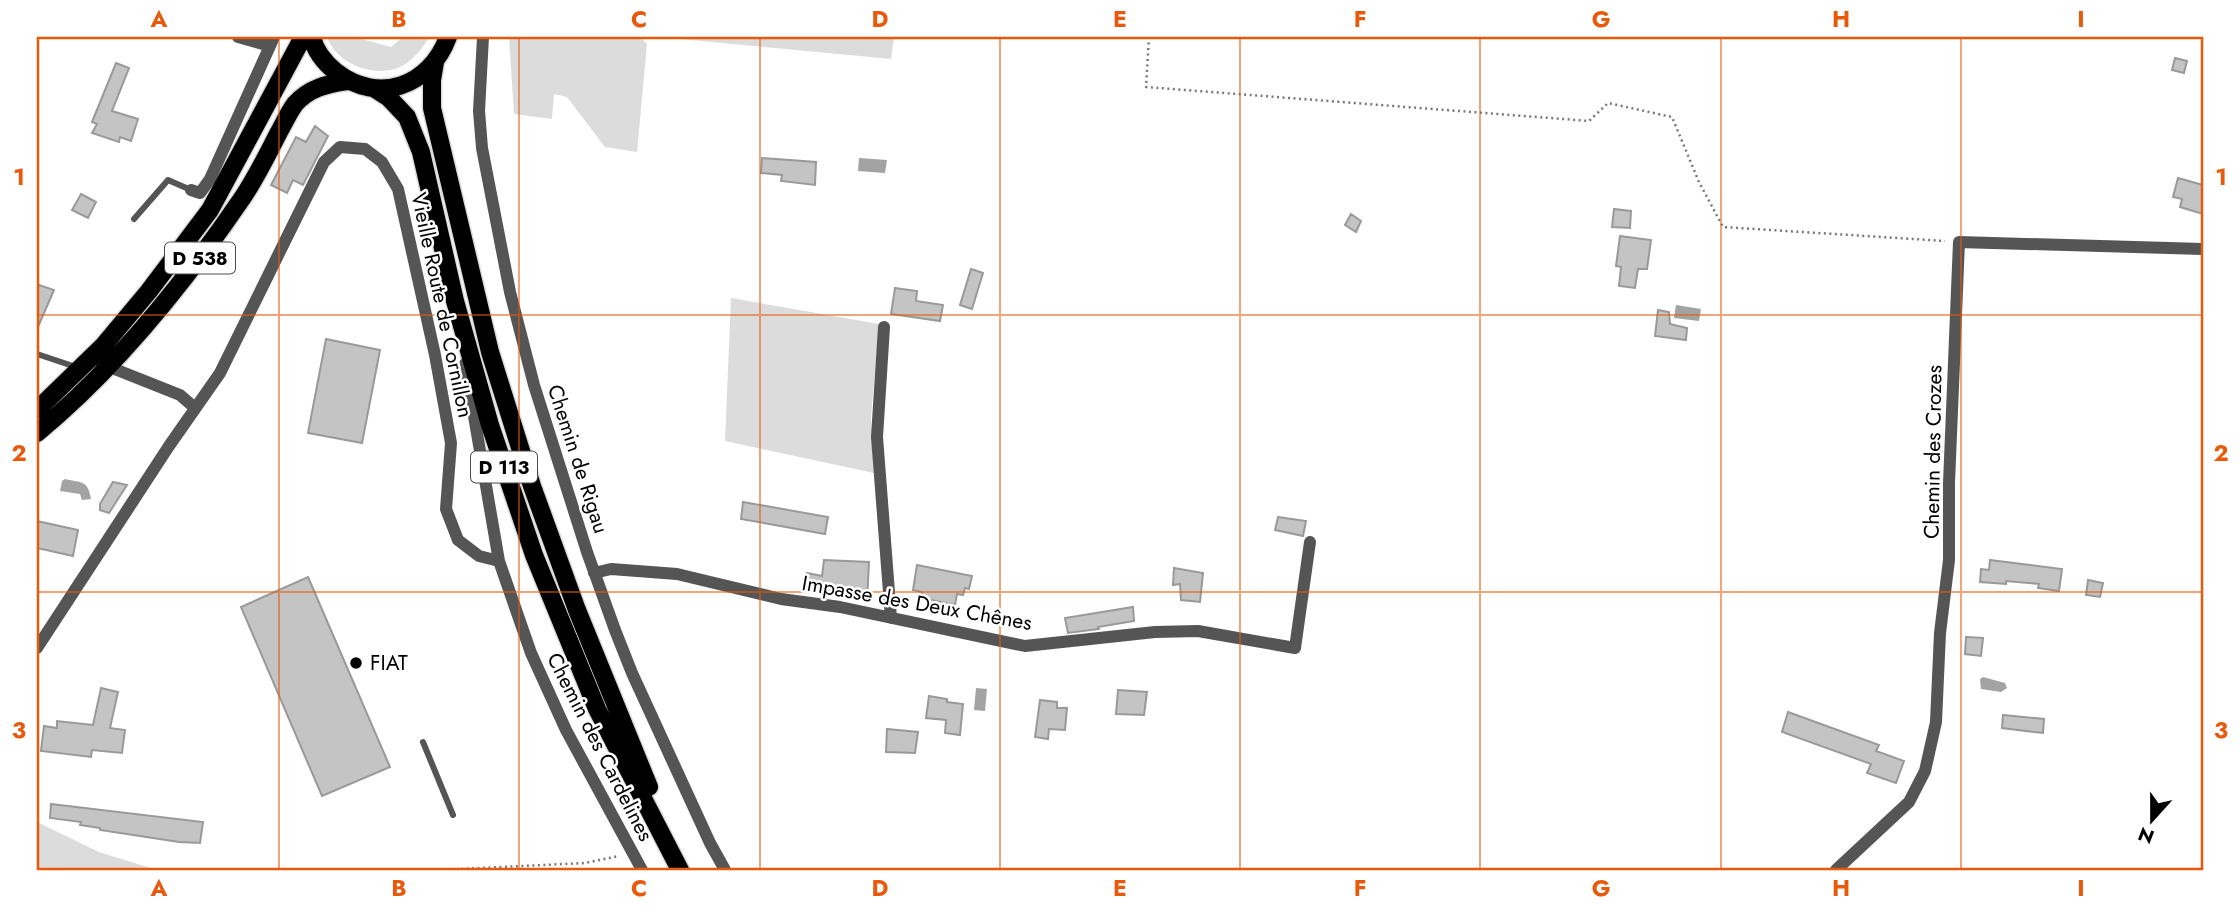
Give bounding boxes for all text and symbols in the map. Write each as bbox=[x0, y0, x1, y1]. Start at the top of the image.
text: A bbox=[150, 2, 168, 36]
text: B bbox=[391, 2, 407, 36]
text: C bbox=[631, 2, 647, 36]
text: D bbox=[872, 2, 889, 36]
text: E bbox=[1113, 2, 1127, 36]
text: F bbox=[1354, 2, 1366, 36]
text: G bbox=[1592, 2, 1610, 36]
text: H bbox=[1832, 2, 1850, 36]
text: I bbox=[2077, 2, 2085, 36]
text: 1 bbox=[13, 160, 25, 194]
text: 1 bbox=[2215, 160, 2227, 194]
street label: Vieille Route de Cornillon bbox=[403, 190, 481, 420]
road number: D 538 bbox=[165, 242, 235, 274]
street label: Chemin des Crozes bbox=[1916, 365, 1950, 539]
street label: Chemin de Rigau bbox=[540, 381, 616, 537]
text: 2 bbox=[11, 436, 27, 470]
text: 2 bbox=[2213, 436, 2229, 470]
road number: D 113 bbox=[471, 452, 537, 482]
street label: Impasse des Deux Chênes bbox=[800, 568, 1034, 638]
place label: FIAT bbox=[370, 648, 408, 678]
street label: Chemin des Cardelines bbox=[539, 648, 661, 846]
marker: FIAT bbox=[348, 655, 364, 671]
text: 3 bbox=[12, 713, 26, 747]
text: 3 bbox=[2214, 713, 2228, 747]
north arrow bbox=[2118, 785, 2188, 855]
text: N bbox=[2134, 820, 2158, 851]
text: A bbox=[150, 871, 168, 905]
text: B bbox=[391, 871, 407, 905]
text: C bbox=[631, 871, 647, 905]
text: D bbox=[872, 871, 889, 905]
text: E bbox=[1113, 871, 1127, 905]
text: F bbox=[1354, 871, 1366, 905]
text: G bbox=[1592, 871, 1610, 905]
text: H bbox=[1832, 871, 1850, 905]
text: I bbox=[2077, 871, 2085, 905]

